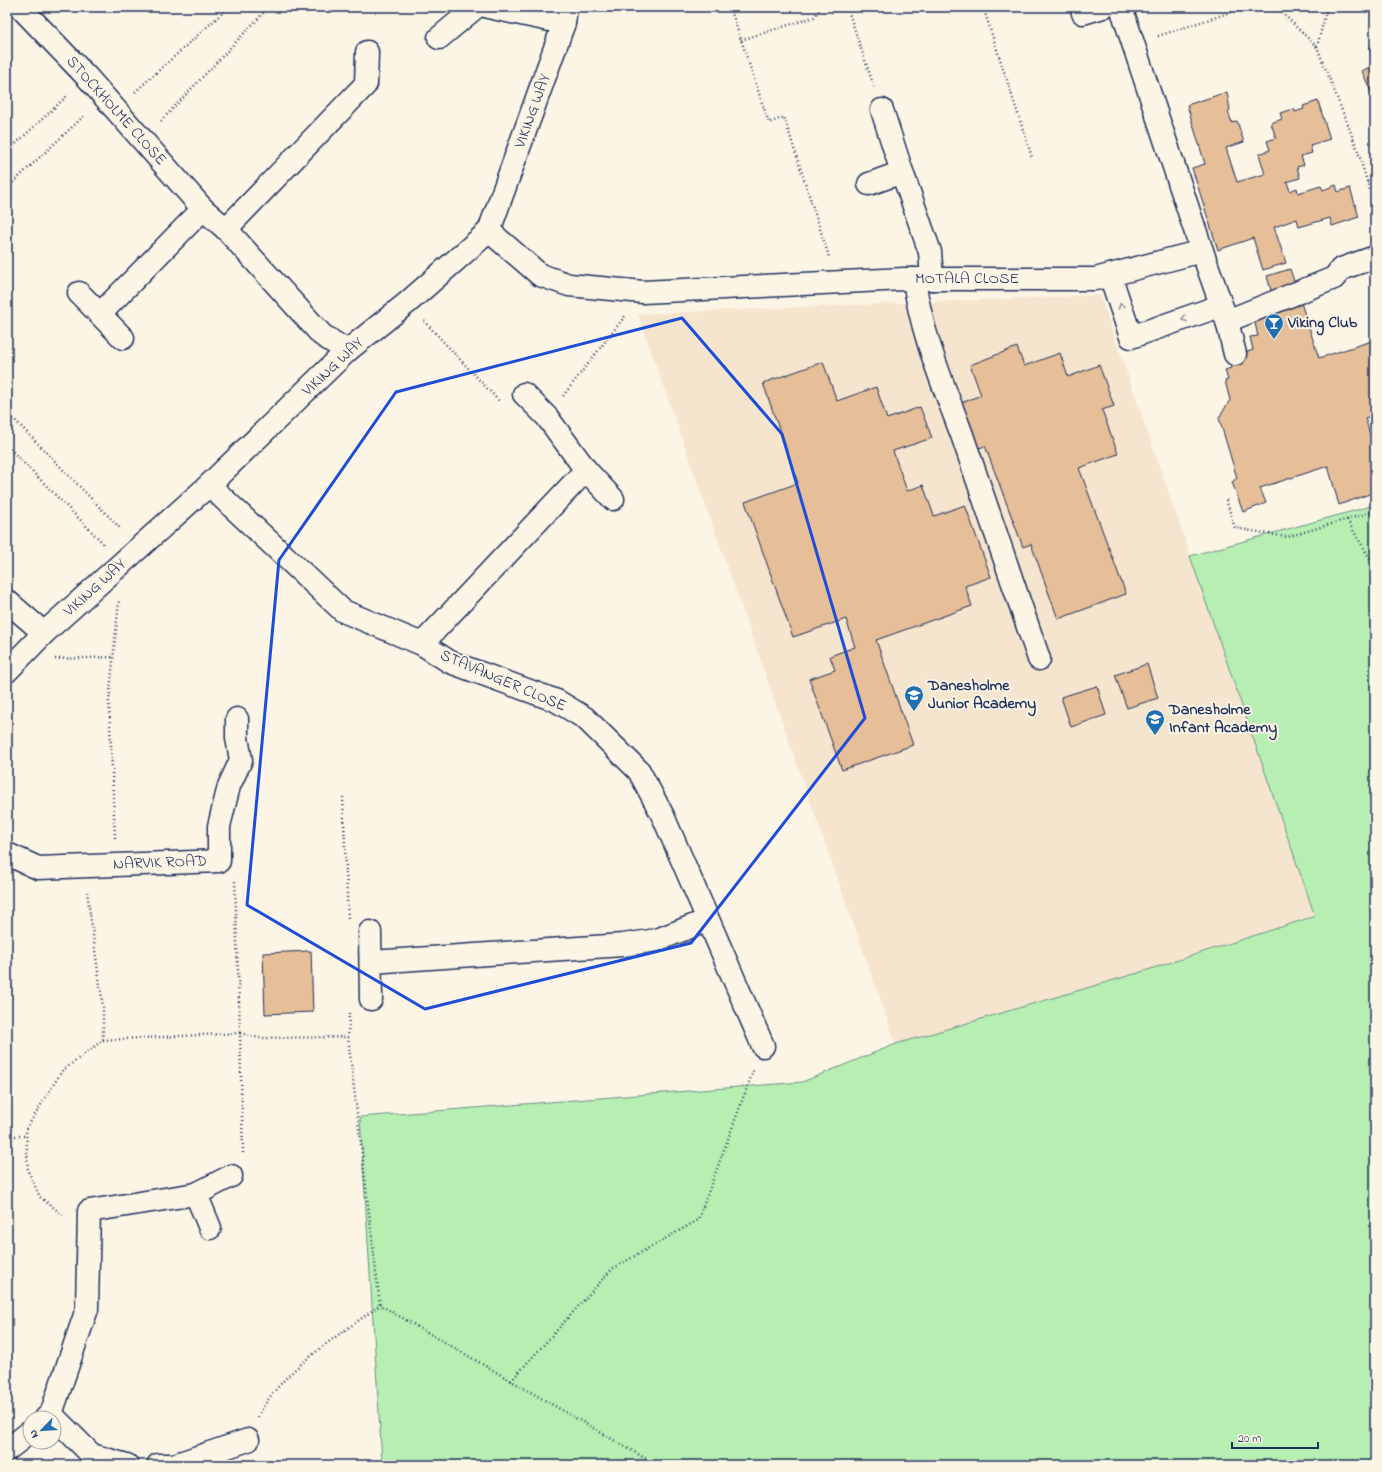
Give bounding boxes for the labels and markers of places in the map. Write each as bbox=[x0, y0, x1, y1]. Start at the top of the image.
place label: Viking Club bbox=[1287, 311, 1358, 336]
bar icon: Viking Club bbox=[1263, 312, 1285, 340]
place label: Danesholme Junior Academy bbox=[927, 674, 1036, 717]
school or university icon: Danesholme Junior Academy bbox=[903, 684, 925, 712]
place label: Danesholme Infant Academy bbox=[1168, 698, 1277, 741]
school or university icon: Danesholme Infant Academy bbox=[1144, 708, 1166, 736]

